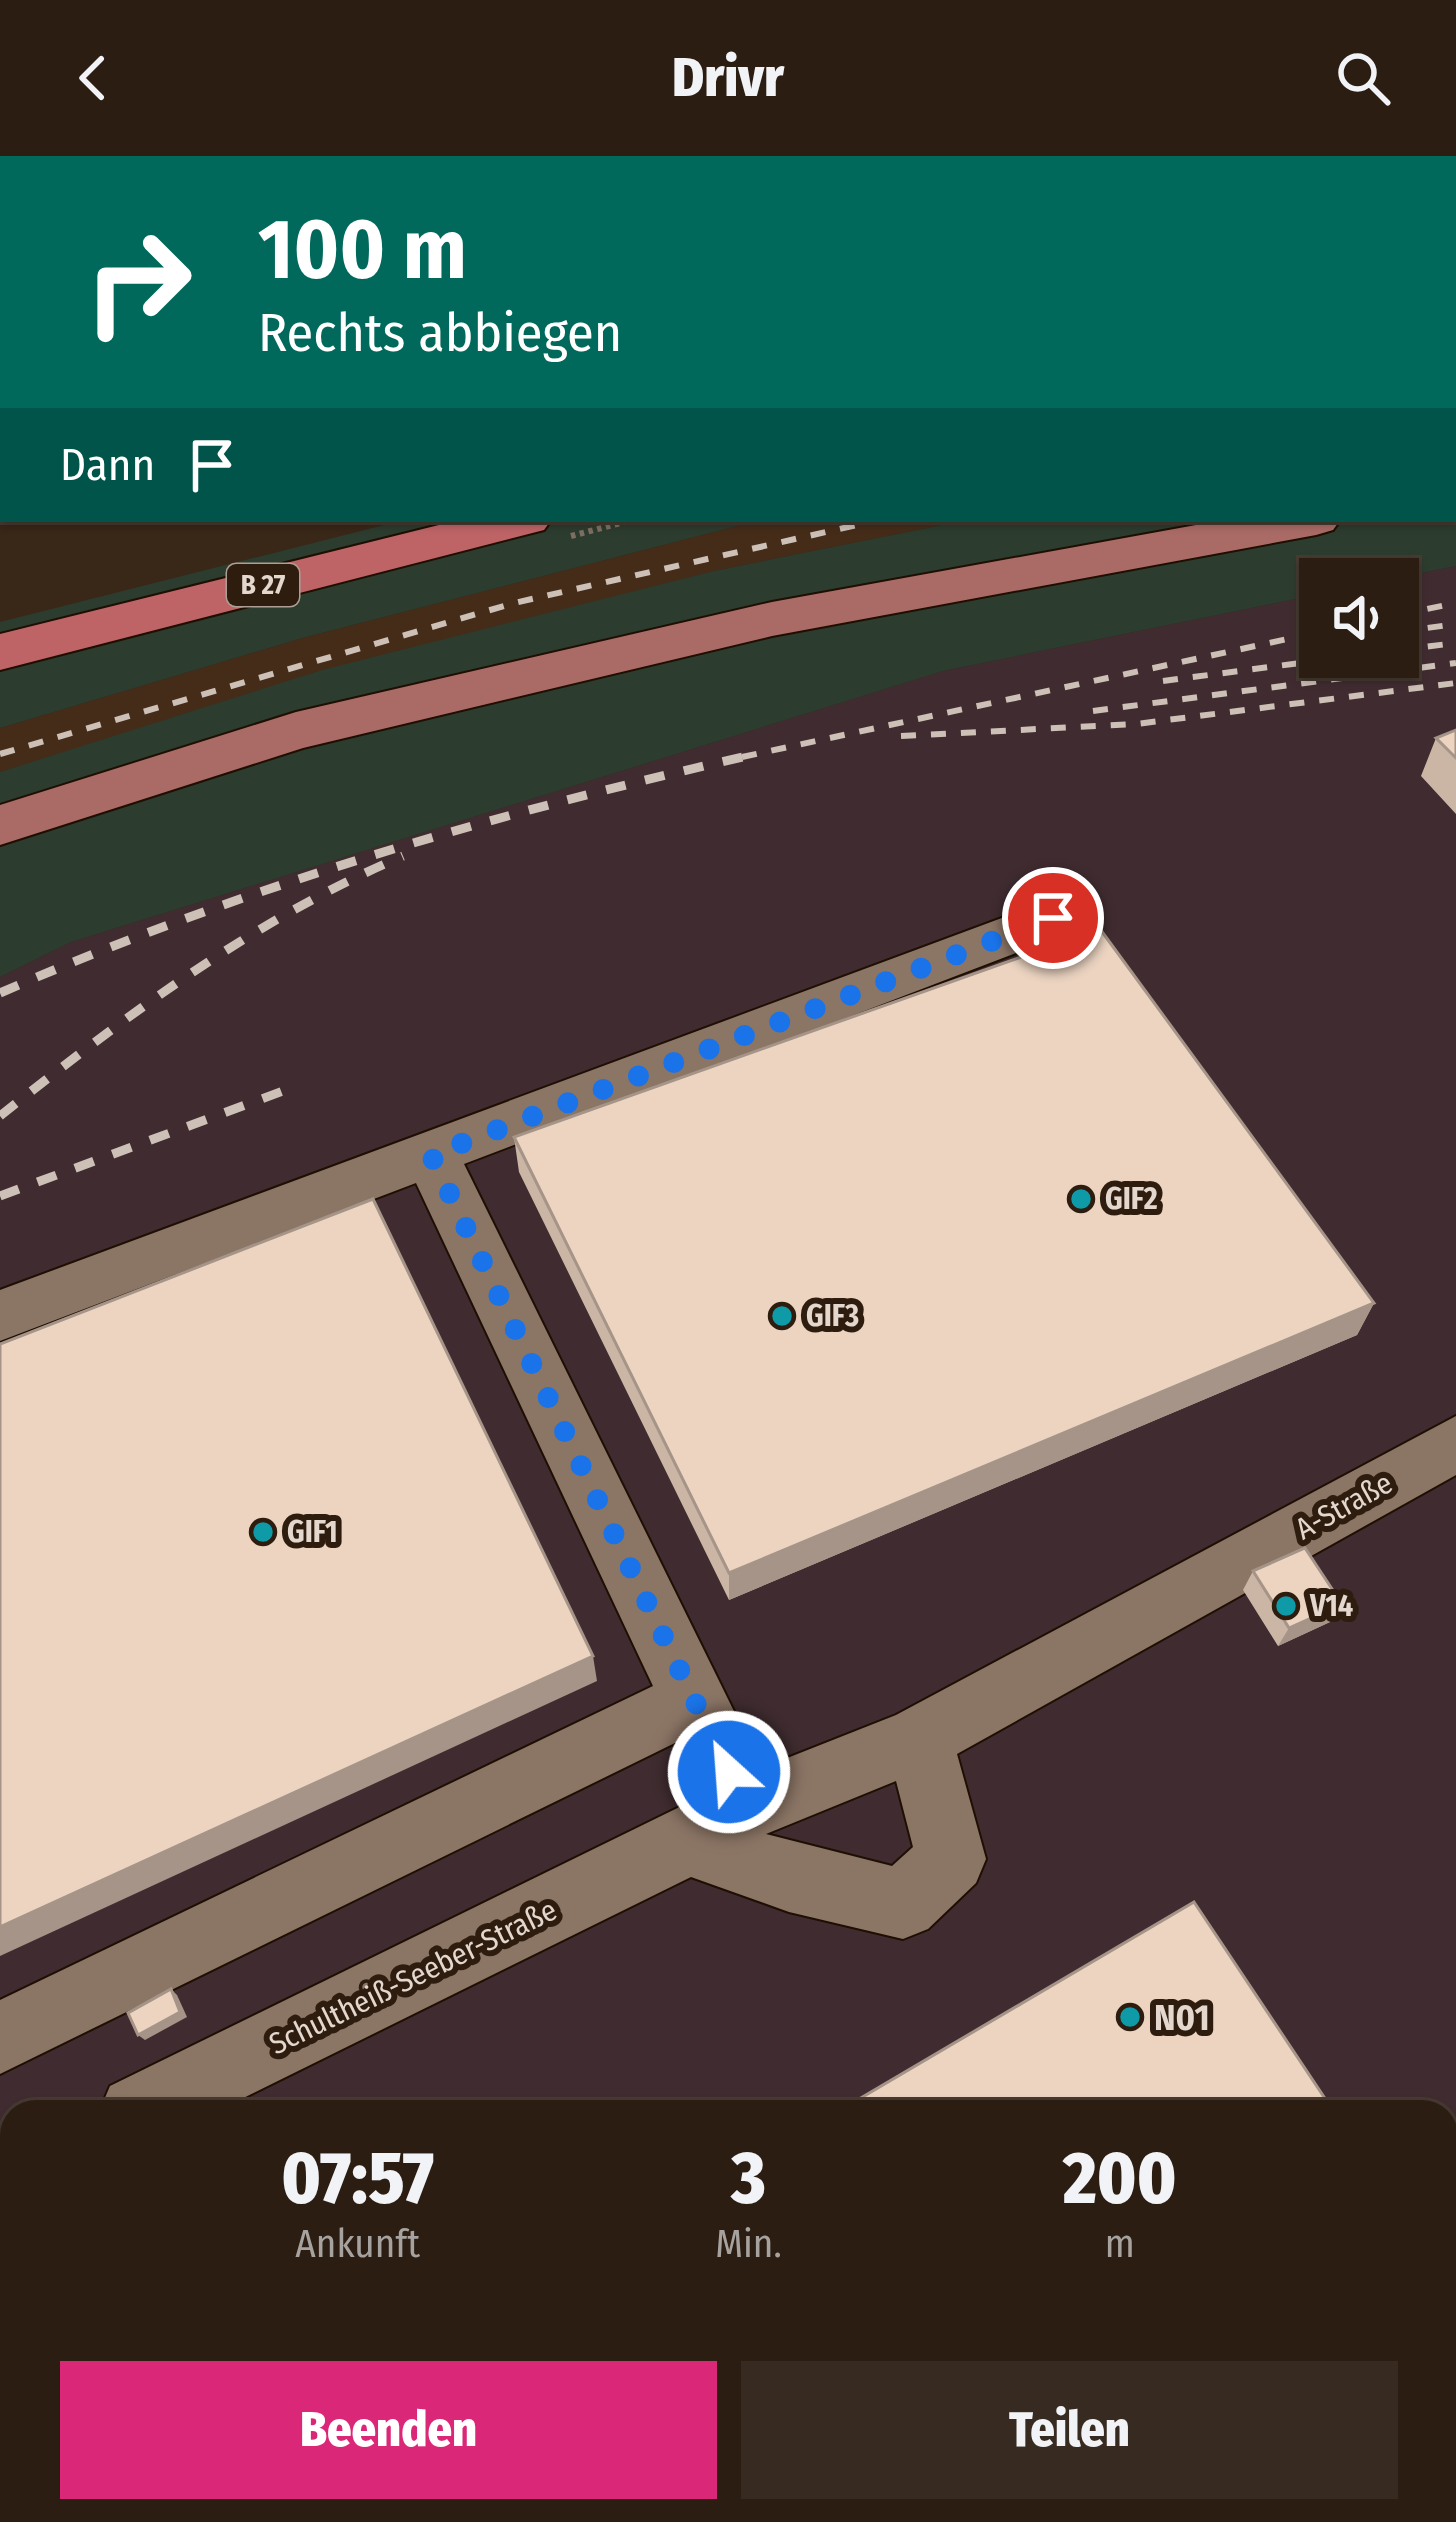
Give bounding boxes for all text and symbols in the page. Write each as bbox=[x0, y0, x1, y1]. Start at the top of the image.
icon: back bbox=[60, 45, 126, 111]
icon: search bbox=[1330, 45, 1396, 111]
text: Drivr bbox=[672, 46, 784, 110]
text: 100 m bbox=[258, 199, 467, 300]
icon: right bbox=[60, 204, 216, 360]
text: Rechts abbiegen bbox=[258, 301, 622, 365]
icon: arrive bbox=[179, 432, 245, 498]
text: Dann bbox=[60, 438, 155, 492]
map controls bbox=[1299, 558, 1419, 678]
button: sound bbox=[1299, 558, 1419, 678]
road number: B 27 bbox=[227, 564, 299, 606]
pin bbox=[1002, 867, 1104, 969]
icon: arrive bbox=[1020, 885, 1086, 951]
place label: GIF2 bbox=[1105, 1181, 1158, 1217]
marker: GIF2 bbox=[1068, 1186, 1094, 1212]
place label: GIF3 bbox=[806, 1298, 859, 1334]
marker: GIF3 bbox=[769, 1303, 795, 1329]
street label: A-Straße bbox=[1289, 1465, 1399, 1547]
place label: GIF1 bbox=[287, 1514, 338, 1550]
marker: GIF1 bbox=[250, 1519, 276, 1545]
place label: V14 bbox=[1309, 1588, 1353, 1624]
marker: V14 bbox=[1273, 1593, 1299, 1619]
position arrow bbox=[666, 1709, 792, 1835]
street label: Schultheiß-Seeber-Straße bbox=[263, 1892, 563, 2062]
place label: N01 bbox=[1154, 1996, 1210, 2040]
marker: N01 bbox=[1117, 2004, 1143, 2030]
text: 07:57 bbox=[281, 2136, 434, 2222]
text: 3 bbox=[731, 2136, 766, 2222]
text: 200 bbox=[1063, 2136, 1177, 2222]
text: Ankunft bbox=[295, 2221, 420, 2267]
text: Min. bbox=[715, 2221, 782, 2267]
text: m bbox=[1105, 2221, 1135, 2267]
button: Beenden bbox=[60, 2361, 717, 2499]
button: Teilen bbox=[741, 2361, 1398, 2499]

